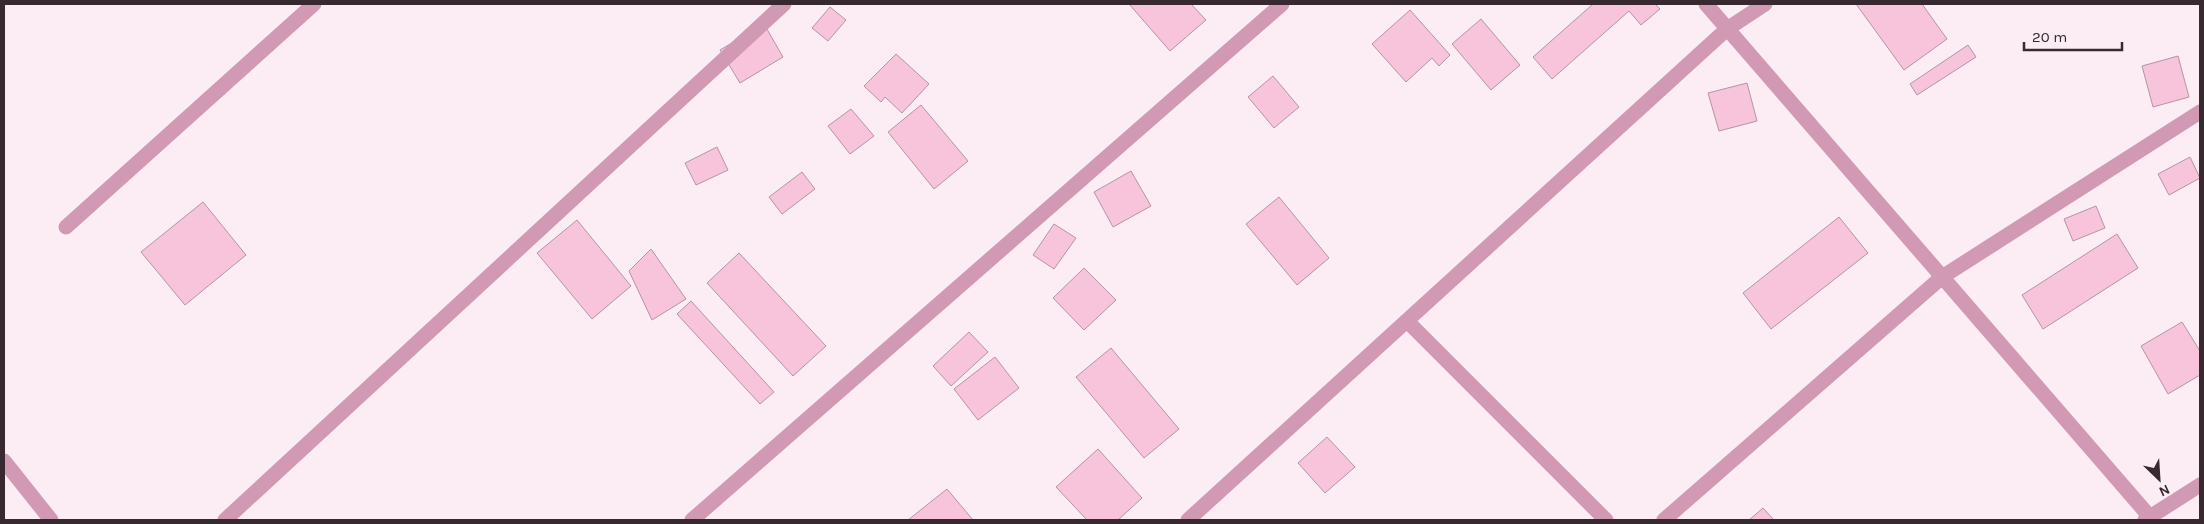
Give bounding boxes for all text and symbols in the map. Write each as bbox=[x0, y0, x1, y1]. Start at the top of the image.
scale bar bbox=[2024, 20, 2122, 52]
text: 20 m bbox=[2032, 28, 2067, 46]
north arrow bbox=[2134, 454, 2184, 504]
text: N bbox=[2156, 481, 2172, 500]

